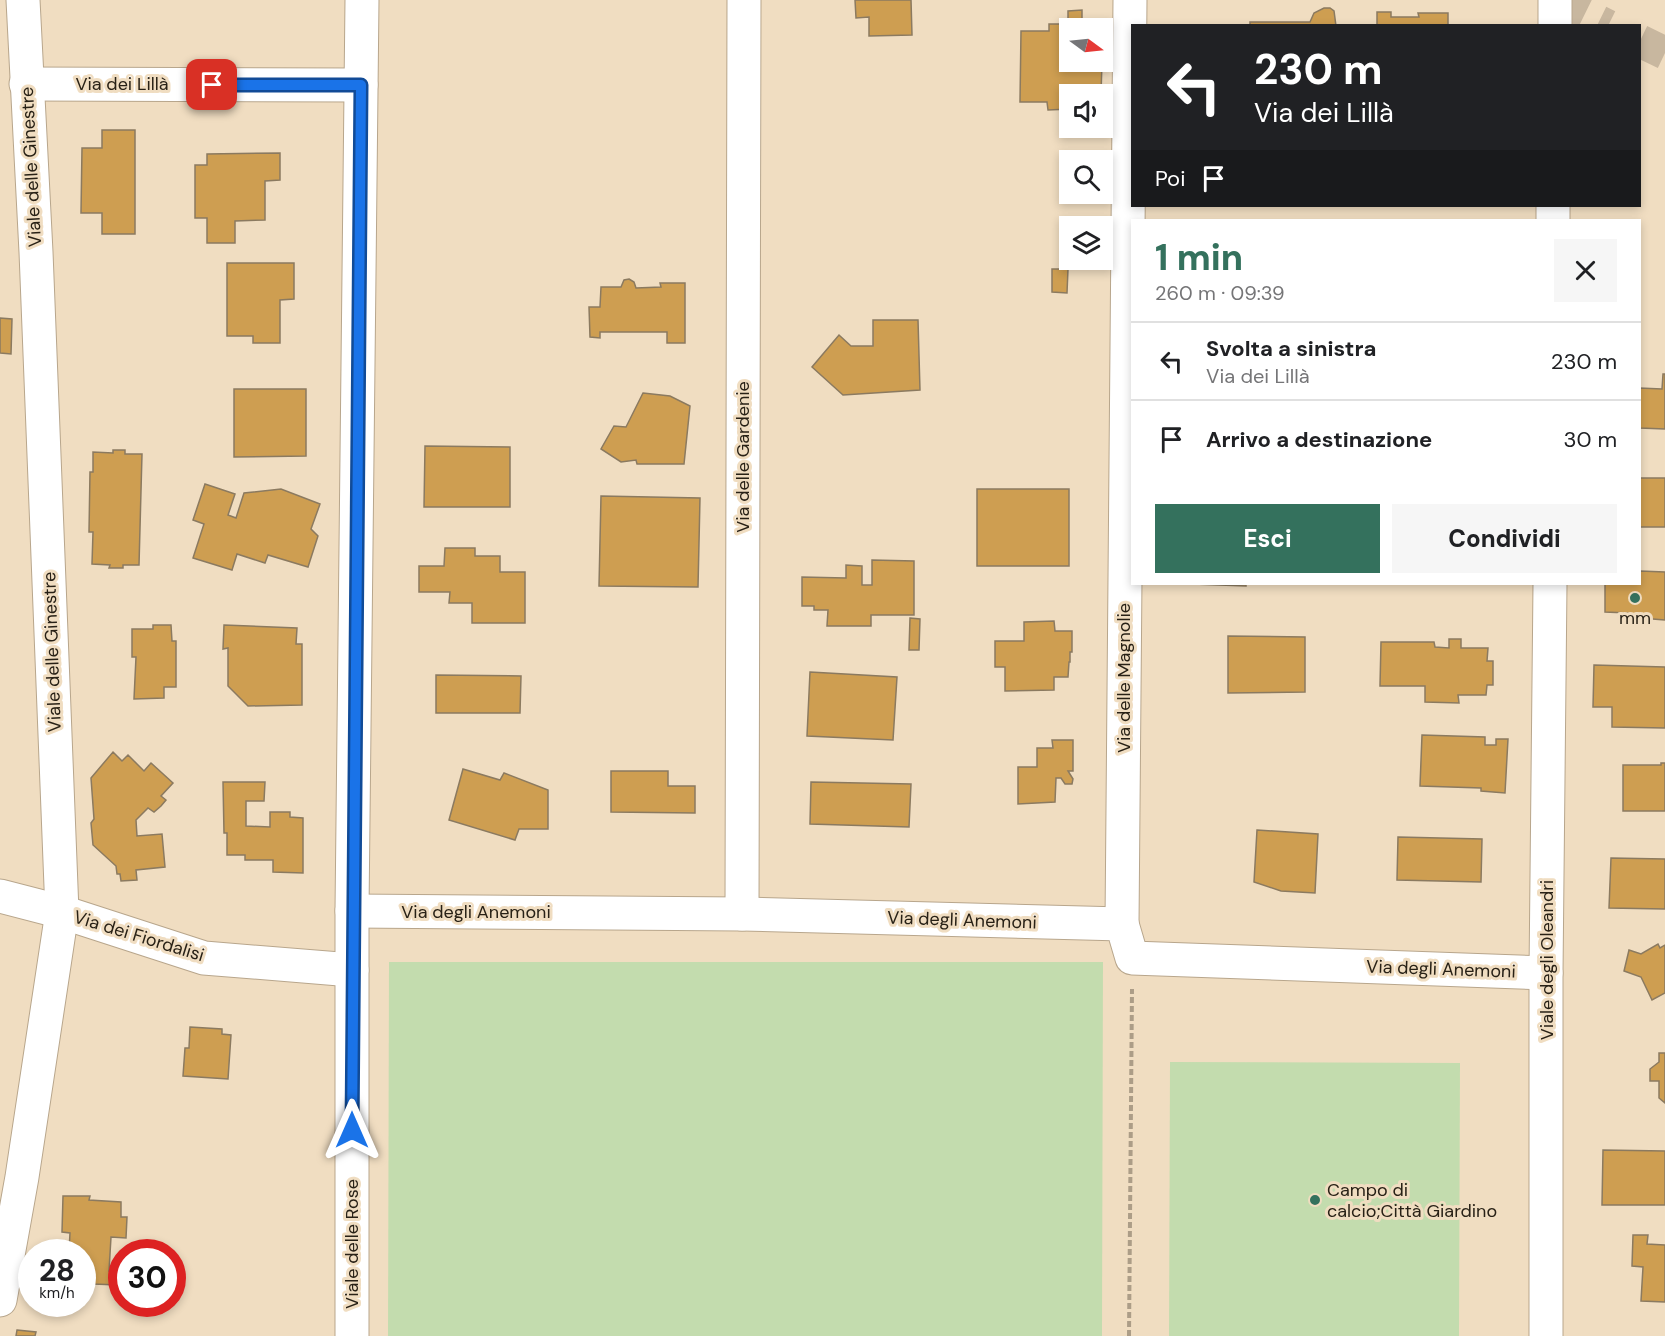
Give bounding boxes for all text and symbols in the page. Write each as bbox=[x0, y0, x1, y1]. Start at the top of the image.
north arrow bbox=[1059, 18, 1113, 72]
map controls bbox=[1059, 18, 1113, 270]
text: 230 m bbox=[1254, 42, 1383, 97]
icon: left bbox=[1155, 48, 1233, 126]
pin bbox=[186, 59, 237, 110]
icon: arrive bbox=[195, 68, 228, 101]
street label: Via dei Lillà bbox=[75, 72, 169, 96]
button: sound bbox=[1059, 84, 1113, 138]
street label: Viale delle Ginestre bbox=[15, 86, 47, 248]
text: Via dei Lillà bbox=[1254, 95, 1394, 130]
button: search bbox=[1059, 150, 1113, 204]
icon: arrive bbox=[1197, 162, 1230, 195]
text: Poi bbox=[1155, 164, 1185, 193]
button: layers bbox=[1059, 216, 1113, 270]
text: 1 min bbox=[1155, 234, 1243, 281]
button: close bbox=[1554, 239, 1617, 302]
text: 260 m · 09:39 bbox=[1155, 280, 1285, 306]
text: Svolta a sinistra bbox=[1206, 334, 1376, 363]
icon: left bbox=[1155, 345, 1188, 378]
text: 230 m bbox=[1551, 347, 1617, 376]
text: Via dei Lillà bbox=[1206, 363, 1310, 389]
street label: Via delle Gardenie bbox=[731, 381, 755, 533]
icon: arrive bbox=[1155, 423, 1188, 456]
text: Arrivo a destinazione bbox=[1206, 425, 1432, 454]
text: 30 m bbox=[1563, 425, 1617, 454]
button: Esci bbox=[1155, 504, 1380, 573]
button: Condividi bbox=[1392, 504, 1617, 573]
street label: Viale delle Ginestre bbox=[37, 571, 67, 733]
marker: mm bbox=[1628, 591, 1642, 605]
street label: Via delle Magnolie bbox=[1112, 603, 1136, 753]
place label: mm bbox=[1619, 606, 1651, 630]
street label: Viale degli Oleandri bbox=[1535, 880, 1559, 1040]
street label: Via degli Anemoni bbox=[401, 900, 551, 924]
street label: Via dei Fiordalisi bbox=[71, 905, 207, 967]
street label: Via degli Anemoni bbox=[887, 905, 1037, 935]
street label: Via degli Anemoni bbox=[1366, 954, 1516, 984]
position arrow bbox=[320, 1098, 384, 1162]
place label: Campo di calcio;Città Giardino bbox=[1327, 1178, 1497, 1223]
street label: Viale delle Rose bbox=[340, 1179, 364, 1309]
marker: Campo di calcio;Città Giardino bbox=[1308, 1193, 1322, 1207]
speed limit sign: 30 bbox=[108, 1239, 186, 1317]
text: 28 bbox=[39, 1251, 75, 1290]
text: km/h bbox=[39, 1283, 75, 1303]

